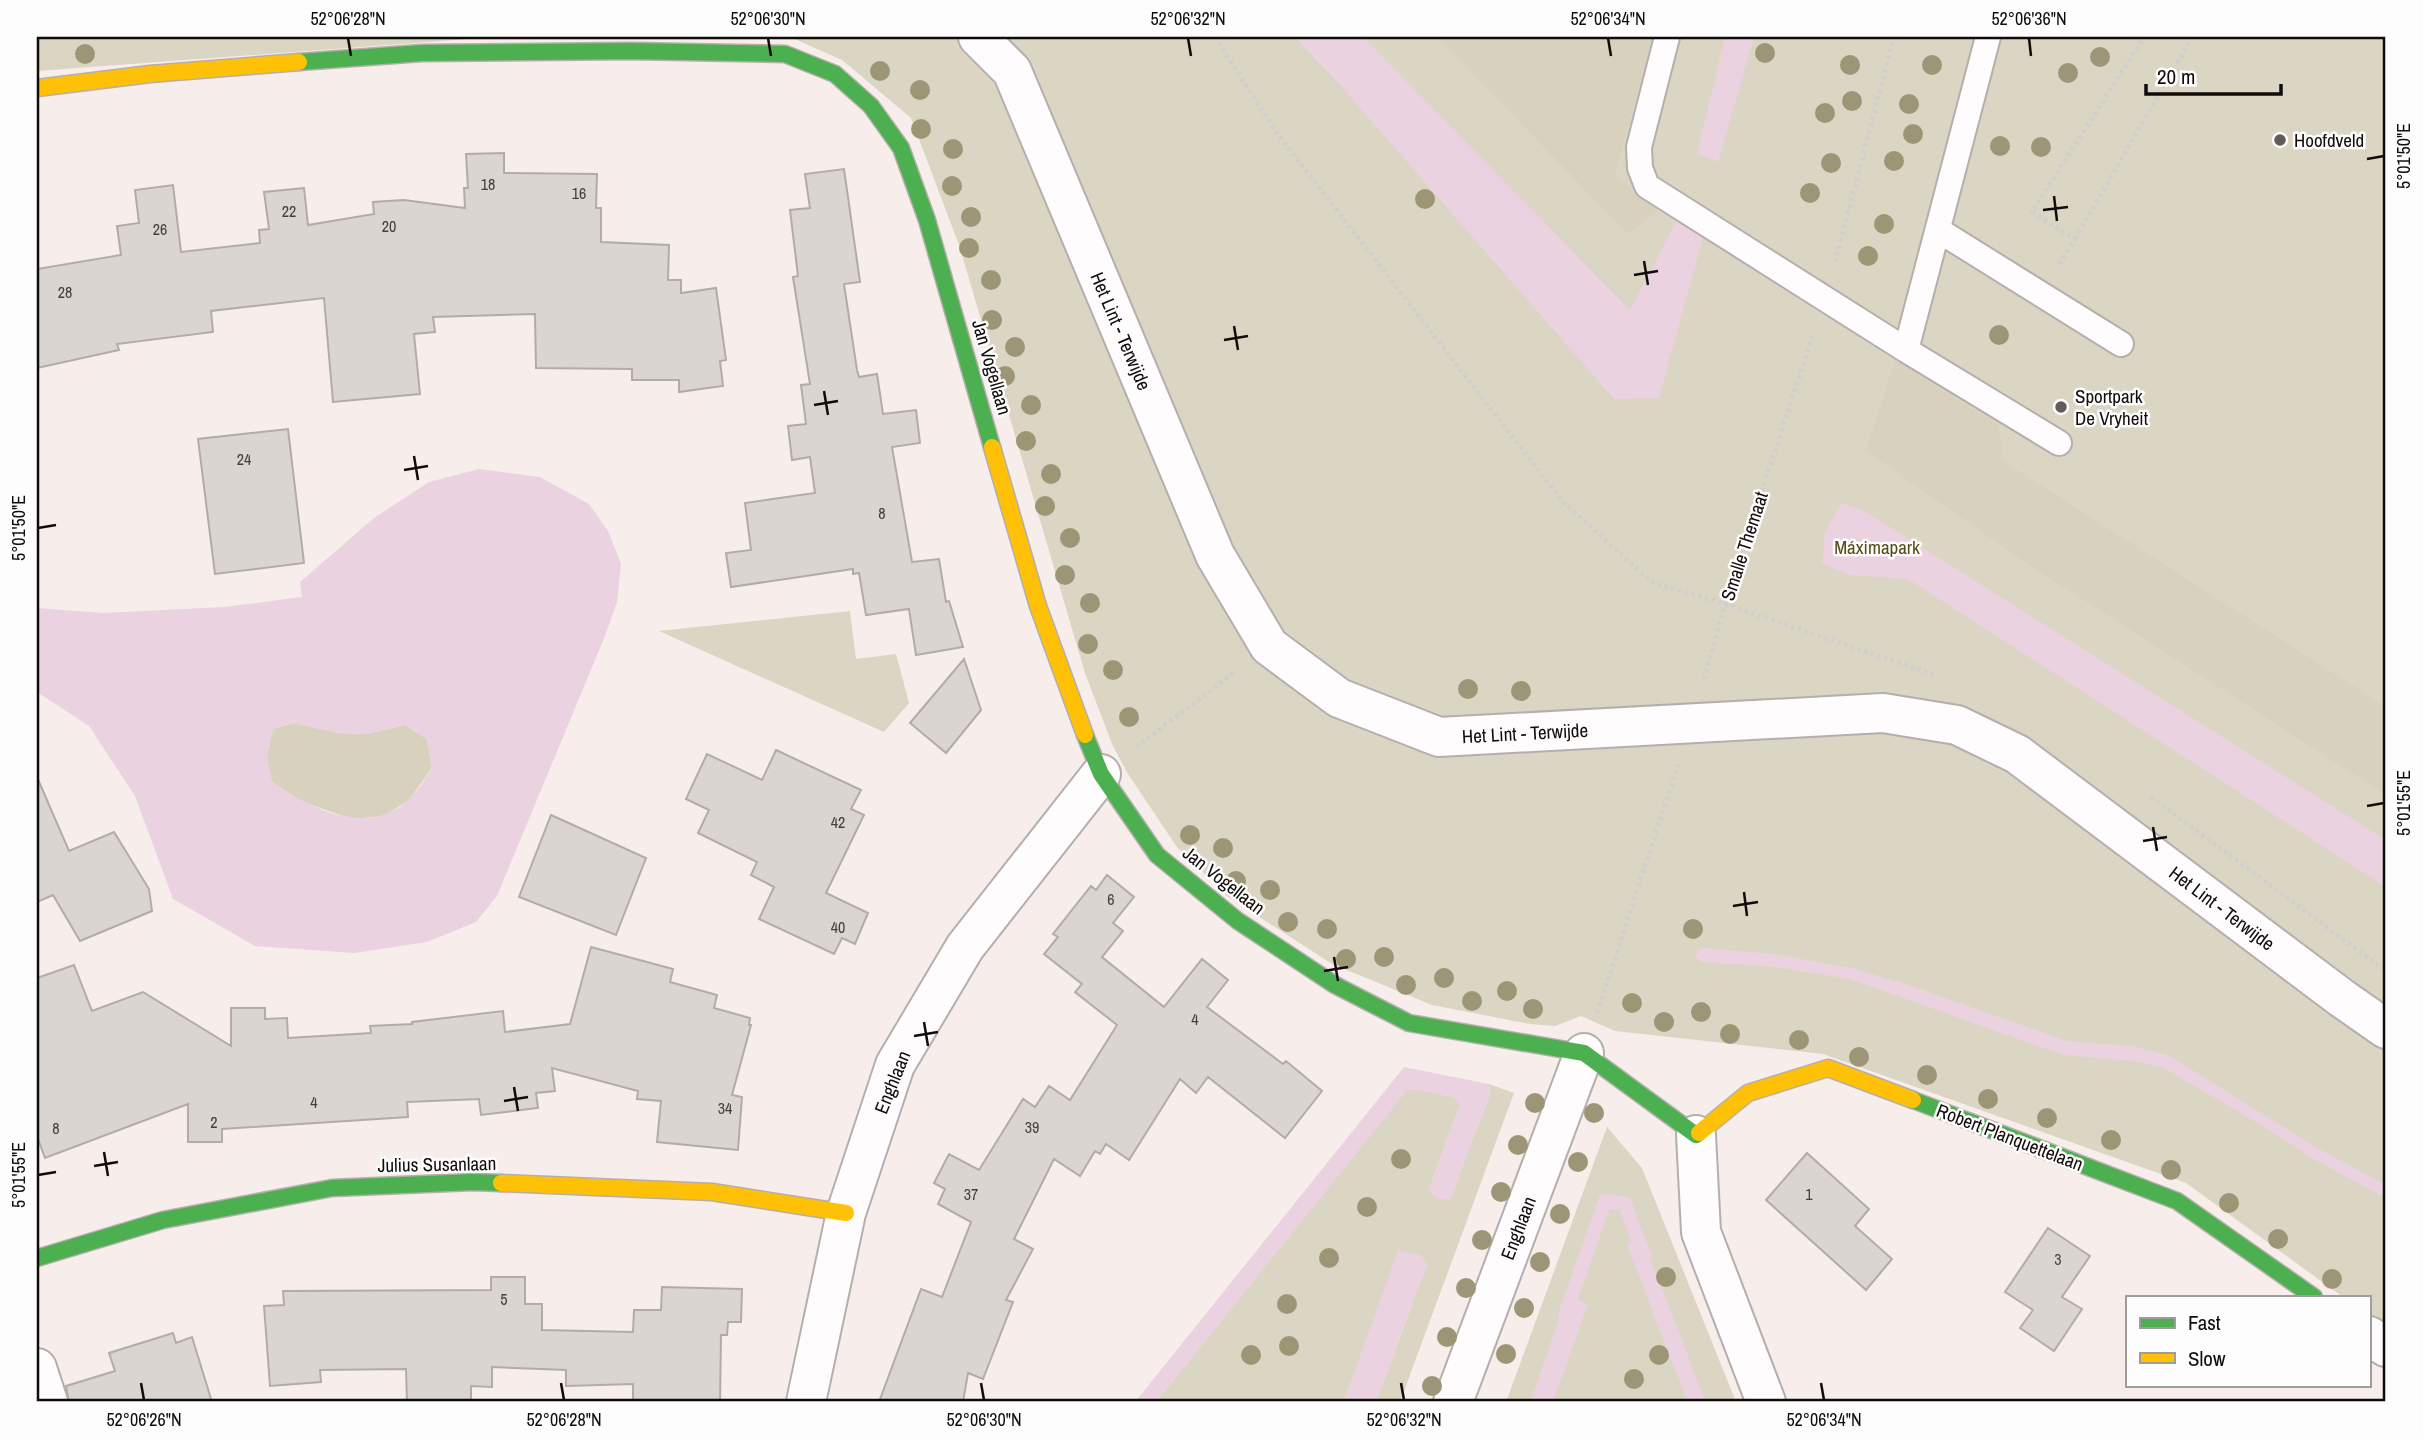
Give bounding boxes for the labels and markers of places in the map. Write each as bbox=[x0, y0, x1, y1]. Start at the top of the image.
place label: Hoofdveld bbox=[2294, 127, 2364, 153]
marker: Hoofdveld bbox=[2272, 132, 2288, 148]
place label: Sportpark De Vryheit bbox=[2075, 383, 2149, 431]
marker: Sportpark De Vryheit bbox=[2053, 399, 2069, 415]

